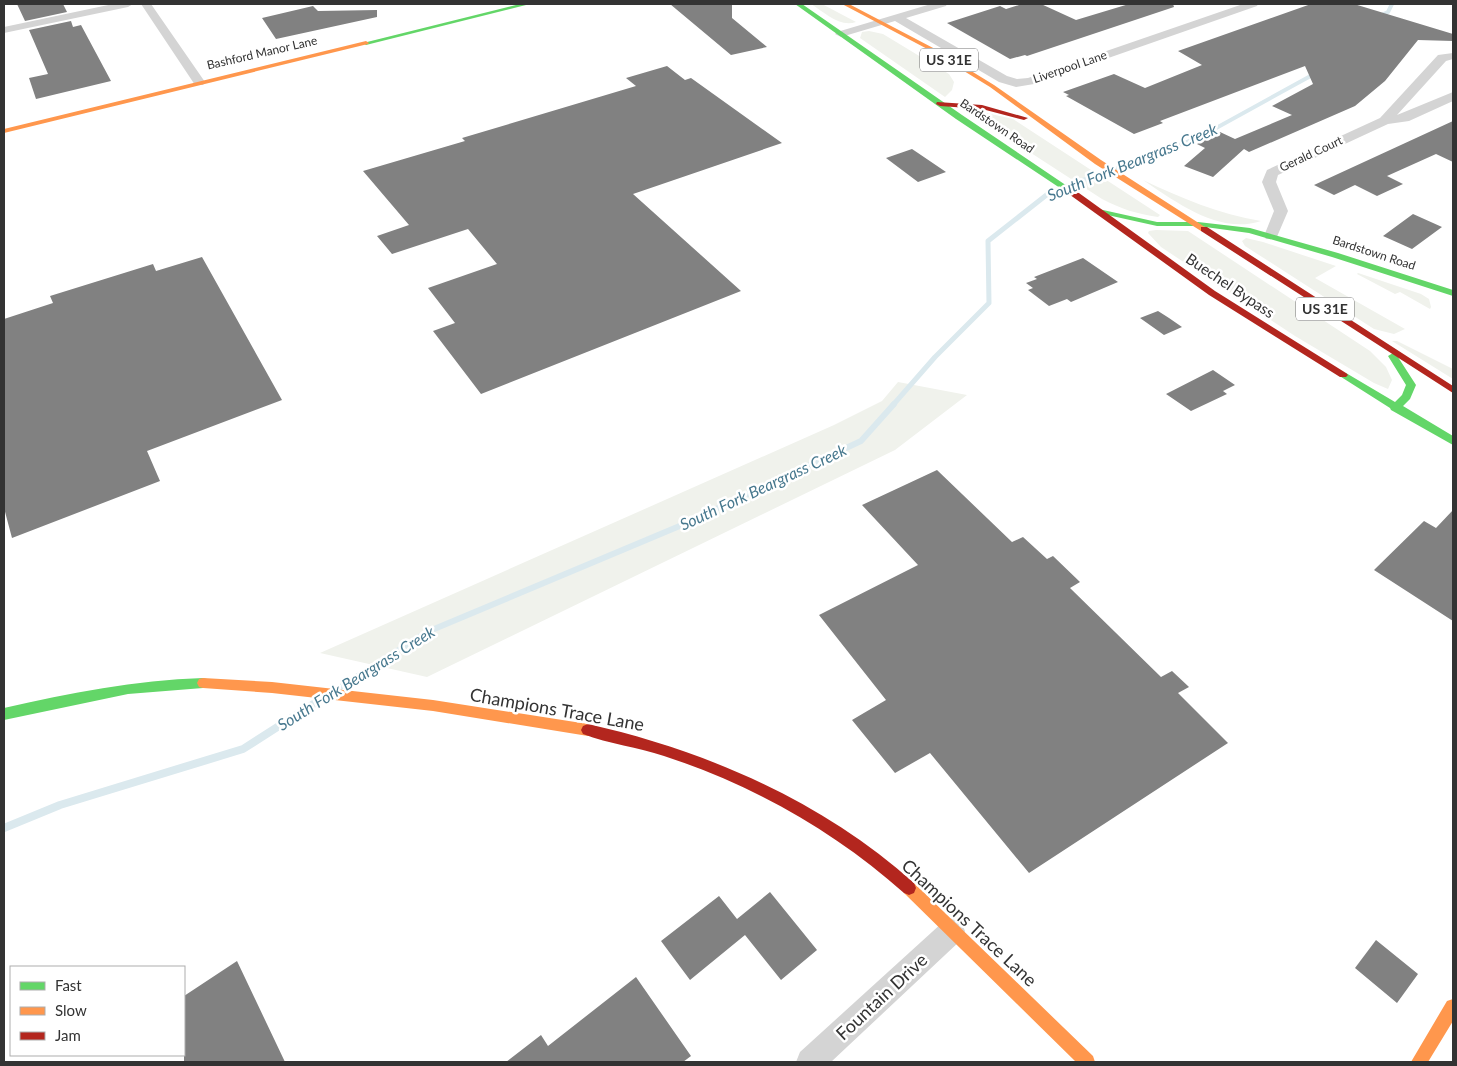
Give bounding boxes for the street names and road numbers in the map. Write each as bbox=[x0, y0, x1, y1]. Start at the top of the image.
street label: Bashford Manor Lane bbox=[205, 33, 319, 73]
street label: Liverpool Lane bbox=[1031, 47, 1109, 86]
road number: US 31E bbox=[920, 48, 978, 72]
street label: Bardstown Road bbox=[957, 95, 1037, 156]
street label: Gerald Court bbox=[1277, 132, 1345, 175]
street label: Bardstown Road bbox=[1331, 232, 1418, 273]
street label: Buechel Bypass bbox=[1183, 249, 1278, 321]
road number: US 31E bbox=[1296, 298, 1354, 320]
street label: Champions Trace Lane bbox=[468, 683, 646, 735]
street label: Champions Trace Lane bbox=[898, 854, 1042, 991]
street label: Fountain Drive bbox=[831, 948, 932, 1044]

